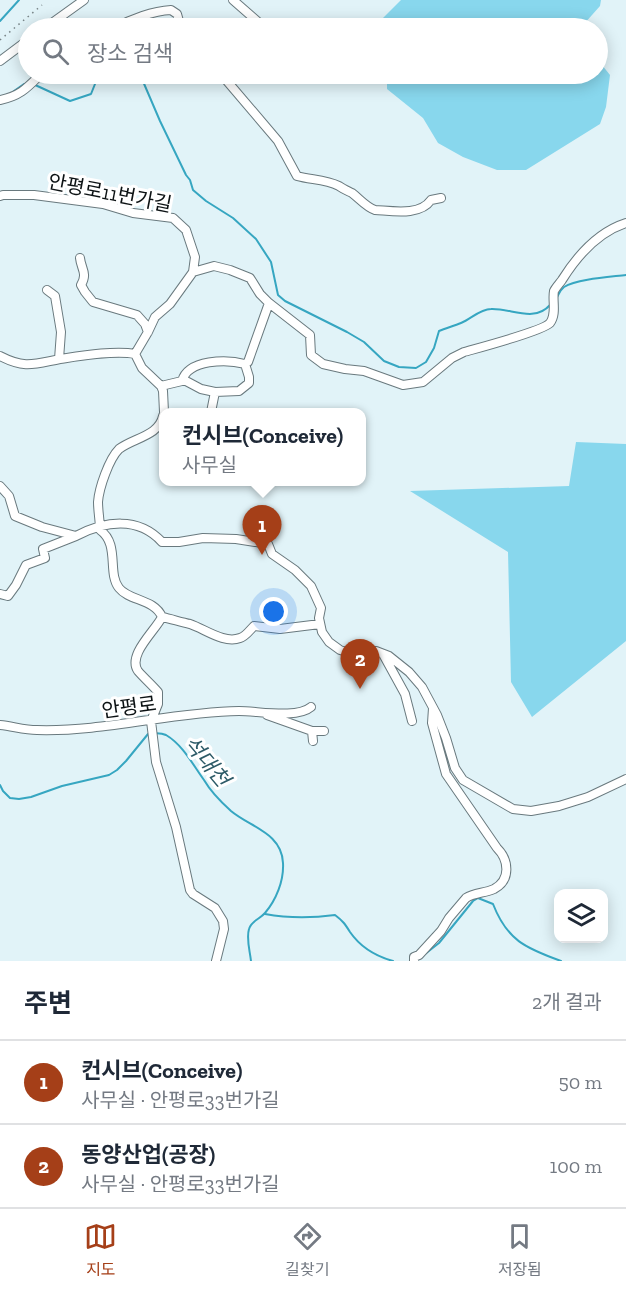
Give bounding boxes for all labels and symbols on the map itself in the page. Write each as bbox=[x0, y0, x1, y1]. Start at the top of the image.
street label: 안평로11번가길 bbox=[46, 169, 174, 217]
pin: 1 bbox=[242, 506, 282, 555]
your location bbox=[259, 597, 288, 626]
pin: 2 bbox=[340, 640, 380, 689]
street label: 안평로 bbox=[100, 691, 158, 723]
water label: 석대천 bbox=[179, 731, 237, 793]

